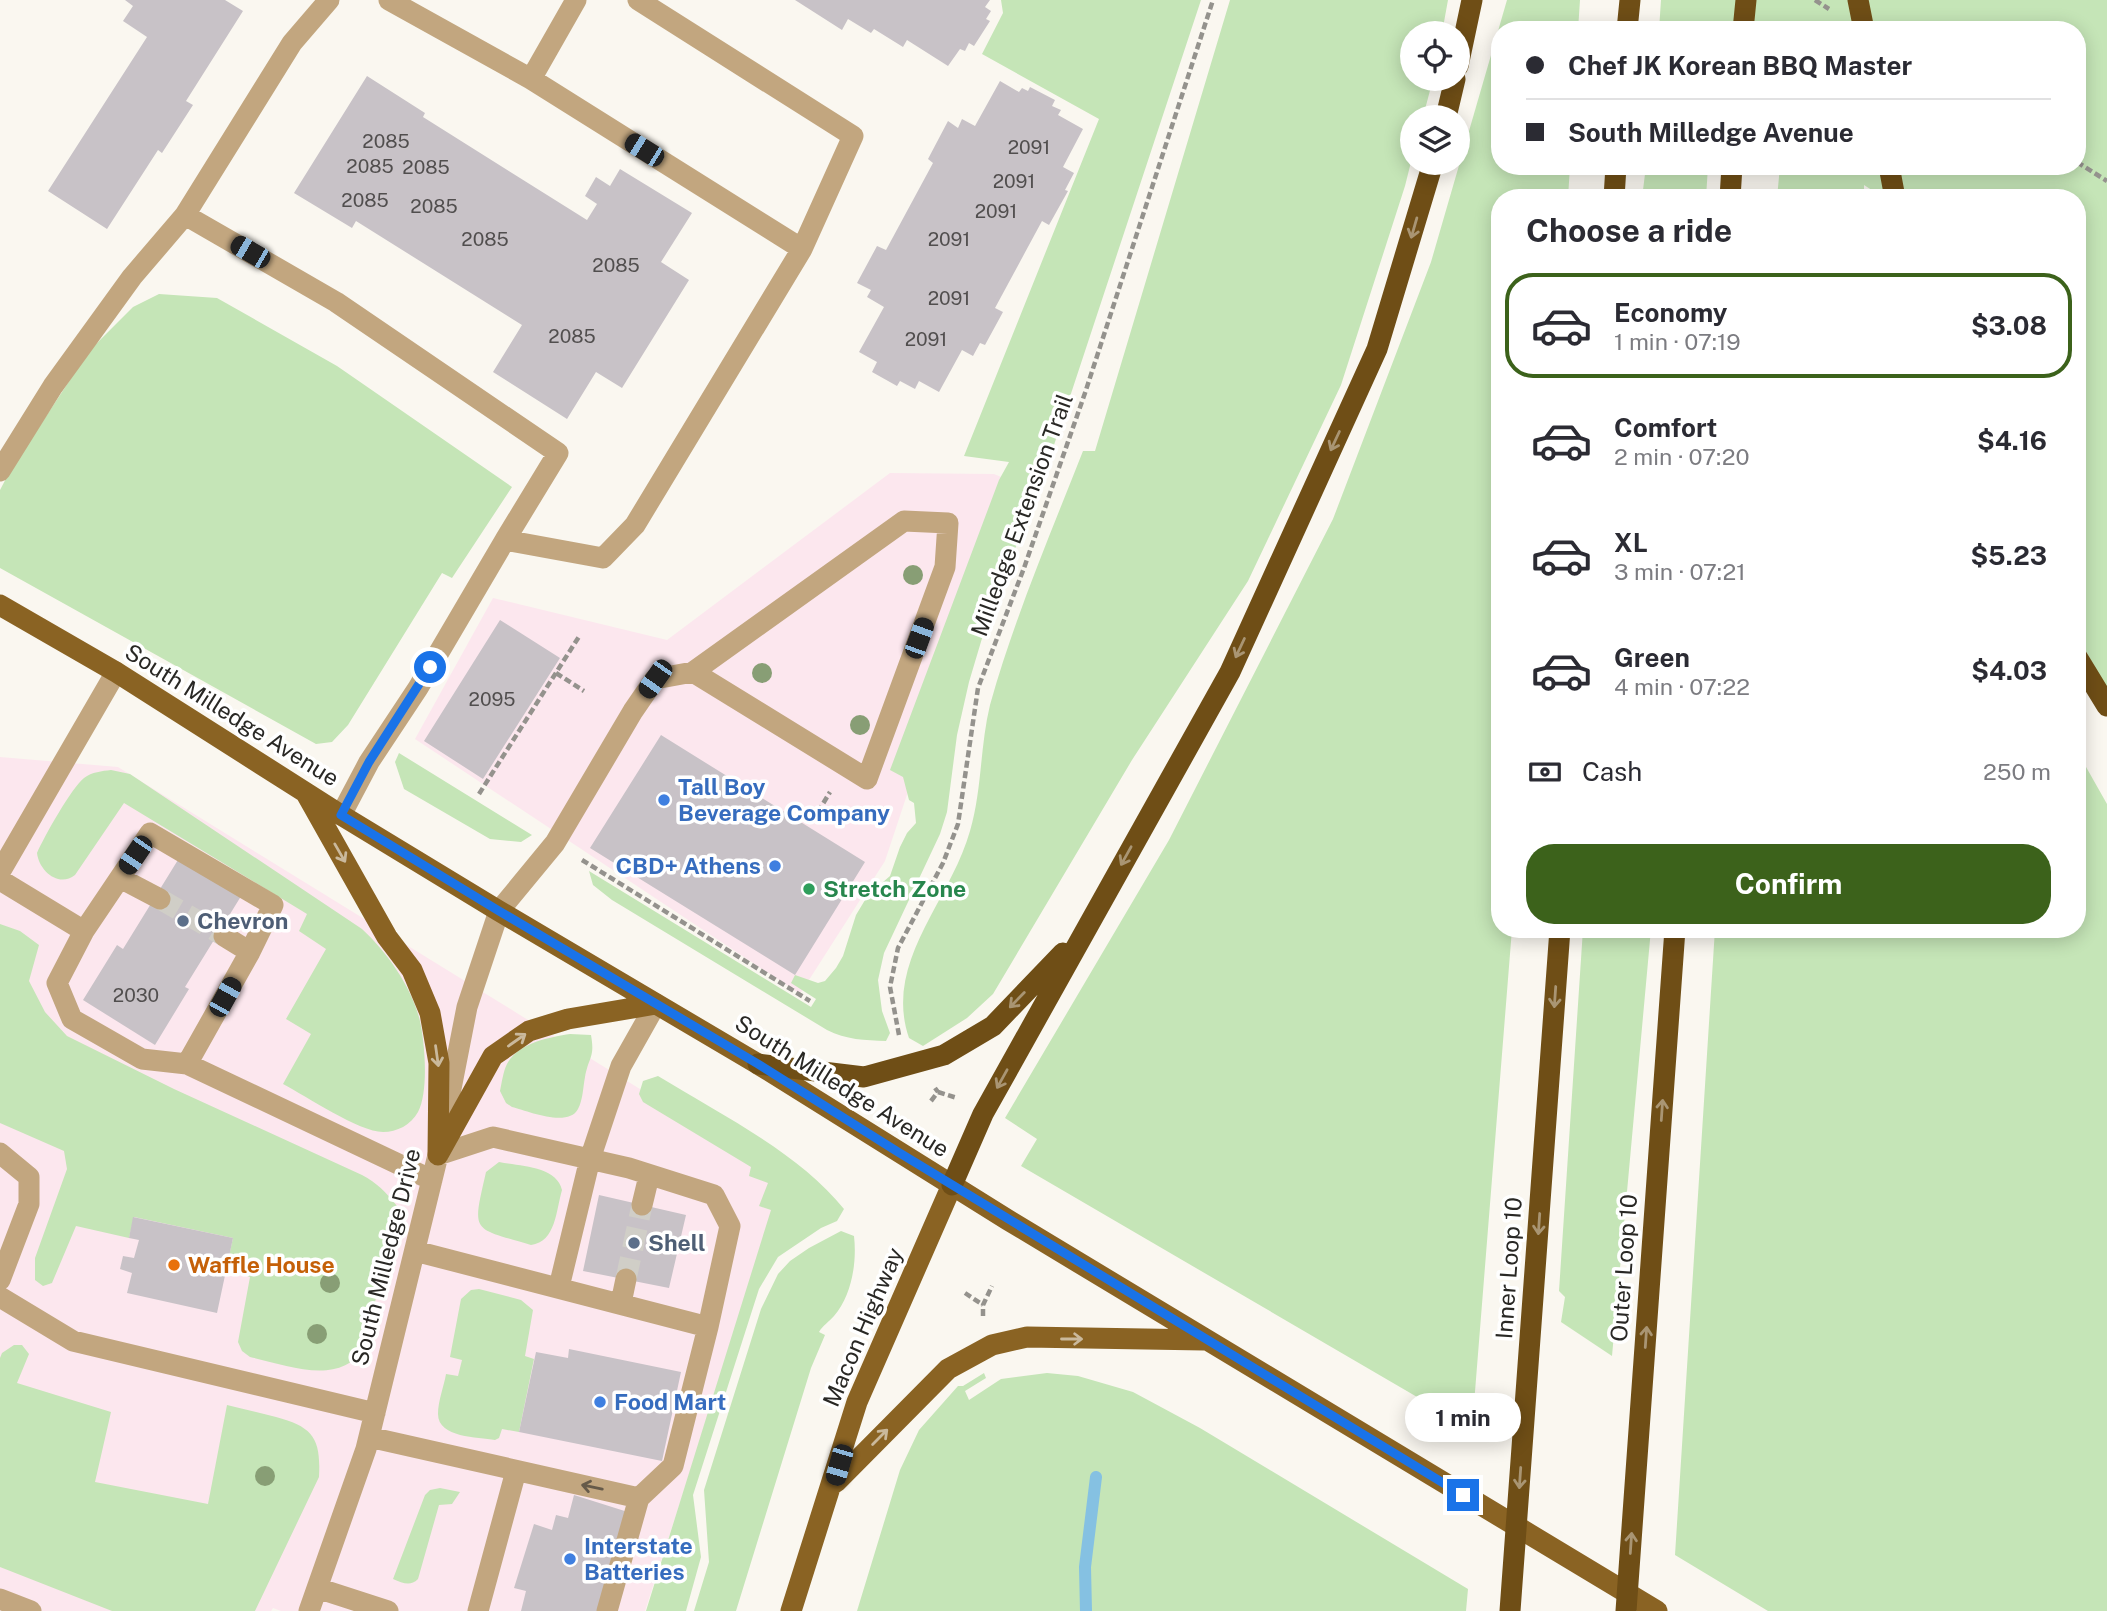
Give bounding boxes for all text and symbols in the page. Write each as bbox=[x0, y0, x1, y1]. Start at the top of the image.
map controls bbox=[1400, 21, 1470, 175]
button: locate bbox=[1400, 21, 1470, 91]
text: Chef JK Korean BBQ Master bbox=[1568, 50, 1912, 81]
button: layers bbox=[1400, 105, 1470, 175]
text: South Milledge Avenue bbox=[1568, 117, 1854, 148]
house number: 2085 bbox=[362, 130, 410, 152]
car bbox=[621, 130, 668, 170]
house number: 2091 bbox=[1008, 136, 1050, 158]
house number: 2085 bbox=[346, 155, 394, 177]
house number: 2085 bbox=[402, 156, 450, 178]
house number: 2091 bbox=[993, 170, 1035, 192]
house number: 2085 bbox=[341, 189, 389, 211]
house number: 2085 bbox=[410, 195, 458, 217]
house number: 2091 bbox=[975, 200, 1017, 222]
text: Choose a ride bbox=[1526, 212, 1732, 249]
one-way arrow bbox=[1407, 217, 1420, 239]
house number: 2085 bbox=[461, 228, 509, 250]
house number: 2091 bbox=[928, 228, 970, 250]
car bbox=[227, 232, 274, 272]
house number: 2085 bbox=[592, 254, 640, 276]
house number: 2091 bbox=[928, 287, 970, 309]
icon: car bbox=[1530, 294, 1593, 357]
text: Economy bbox=[1614, 297, 1727, 328]
text: $3.08 bbox=[1971, 310, 2047, 341]
house number: 2085 bbox=[548, 325, 596, 347]
house number: 2091 bbox=[905, 328, 947, 350]
text: 1 min · 07:19 bbox=[1614, 328, 1741, 355]
street label: Milledge Extension Trail bbox=[965, 390, 1078, 640]
icon: car bbox=[1530, 409, 1593, 472]
text: Comfort bbox=[1614, 412, 1717, 443]
text: $4.16 bbox=[1977, 425, 2047, 456]
one-way arrow bbox=[1328, 430, 1341, 451]
text: 2 min · 07:20 bbox=[1614, 443, 1750, 470]
icon: car bbox=[1530, 524, 1593, 587]
text: XL bbox=[1614, 527, 1648, 558]
text: $5.23 bbox=[1970, 540, 2047, 571]
text: 3 min · 07:21 bbox=[1614, 558, 1746, 585]
car bbox=[902, 615, 937, 661]
one-way arrow bbox=[1233, 637, 1247, 658]
street label: South Milledge Avenue bbox=[120, 638, 344, 791]
icon: car bbox=[1530, 639, 1593, 702]
text: Green bbox=[1614, 642, 1690, 673]
route start bbox=[414, 651, 446, 683]
text: $4.03 bbox=[1971, 655, 2047, 686]
car bbox=[635, 656, 676, 702]
text: 4 min · 07:22 bbox=[1614, 673, 1750, 700]
house number: 2095 bbox=[469, 688, 515, 710]
icon: cash bbox=[1526, 753, 1564, 791]
text: Cash bbox=[1582, 756, 1642, 787]
text: 250 m bbox=[1983, 758, 2051, 785]
place label: Tall Boy Beverage Company bbox=[678, 773, 890, 826]
marker: Tall Boy Beverage Company bbox=[656, 792, 672, 808]
car bbox=[115, 832, 156, 878]
one-way arrow bbox=[333, 842, 347, 862]
button: Confirm bbox=[1526, 844, 2051, 924]
one-way arrow bbox=[1119, 845, 1132, 866]
place label: CBD+ Athens bbox=[615, 852, 761, 879]
marker: CBD+ Athens bbox=[767, 858, 783, 874]
place label: Stretch Zone bbox=[823, 875, 966, 902]
marker: Stretch Zone bbox=[801, 881, 817, 897]
place label: Chevron bbox=[197, 907, 288, 934]
marker: Chevron bbox=[175, 913, 191, 929]
car bbox=[206, 974, 245, 1020]
house number: 2030 bbox=[113, 984, 159, 1006]
one-way arrow bbox=[1548, 986, 1561, 1008]
one-way arrow bbox=[1009, 992, 1026, 1009]
street label: South Milledge Avenue bbox=[730, 1009, 954, 1162]
one-way arrow bbox=[507, 1033, 526, 1047]
one-way arrow bbox=[431, 1044, 444, 1067]
one-way arrow bbox=[994, 1069, 1008, 1089]
one-way arrow bbox=[1656, 1100, 1669, 1122]
street label: South Milledge Drive bbox=[345, 1145, 426, 1368]
street label: Outer Loop 10 bbox=[1605, 1193, 1642, 1343]
street label: Inner Loop 10 bbox=[1490, 1196, 1527, 1340]
one-way arrow bbox=[1532, 1212, 1545, 1235]
place label: Shell bbox=[648, 1229, 706, 1256]
marker: Shell bbox=[626, 1235, 642, 1251]
street label: Macon Highway bbox=[817, 1243, 908, 1410]
place label: Waffle House bbox=[188, 1251, 335, 1278]
marker: Waffle House bbox=[166, 1257, 182, 1273]
one-way arrow bbox=[1640, 1327, 1653, 1349]
one-way arrow bbox=[1061, 1332, 1084, 1346]
place label: Food Mart bbox=[614, 1388, 726, 1415]
marker: Food Mart bbox=[592, 1394, 608, 1410]
callout: 1 min bbox=[1405, 1394, 1521, 1442]
text: 1 min bbox=[1435, 1404, 1491, 1431]
one-way arrow bbox=[872, 1429, 889, 1446]
car bbox=[824, 1442, 855, 1488]
one-way arrow bbox=[1513, 1466, 1526, 1489]
route end bbox=[1447, 1479, 1479, 1511]
one-way arrow bbox=[581, 1480, 604, 1494]
place label: Interstate Batteries bbox=[584, 1532, 693, 1585]
one-way arrow bbox=[1625, 1532, 1638, 1555]
marker: Interstate Batteries bbox=[562, 1551, 578, 1567]

